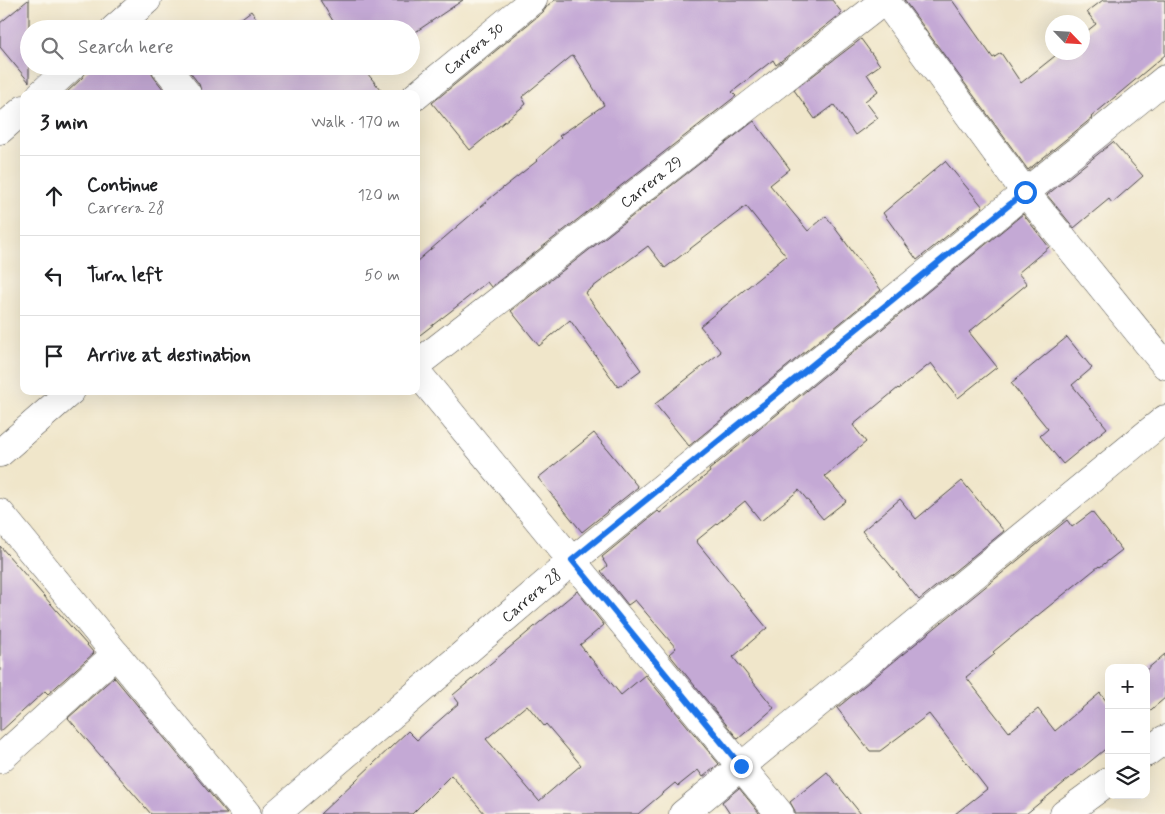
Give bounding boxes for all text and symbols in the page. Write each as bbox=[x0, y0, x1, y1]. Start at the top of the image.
north arrow bbox=[1045, 15, 1090, 60]
street label: Carrera 30 bbox=[440, 18, 509, 80]
search box bbox=[20, 20, 420, 75]
icon: search bbox=[38, 34, 66, 62]
text: Search here bbox=[78, 35, 174, 60]
text: 3 min bbox=[40, 109, 88, 137]
text: Walk · 170 m bbox=[311, 112, 400, 133]
street label: Carrera 29 bbox=[617, 152, 687, 213]
text: Continue bbox=[87, 173, 158, 198]
route start bbox=[1014, 181, 1037, 204]
icon: ahead bbox=[40, 182, 68, 210]
text: 120 m bbox=[358, 185, 400, 206]
text: Carrera 28 bbox=[87, 198, 165, 219]
icon: left bbox=[40, 262, 68, 290]
text: Turn left bbox=[87, 263, 163, 288]
text: 50 m bbox=[364, 265, 400, 286]
icon: arrive bbox=[40, 342, 68, 370]
text: Arrive at destination bbox=[87, 343, 251, 368]
street label: Carrera 28 bbox=[498, 565, 566, 628]
map controls bbox=[1105, 664, 1150, 799]
button: + bbox=[1105, 664, 1150, 709]
button: − bbox=[1105, 709, 1150, 754]
button: layers bbox=[1105, 754, 1150, 799]
route end bbox=[730, 755, 753, 778]

